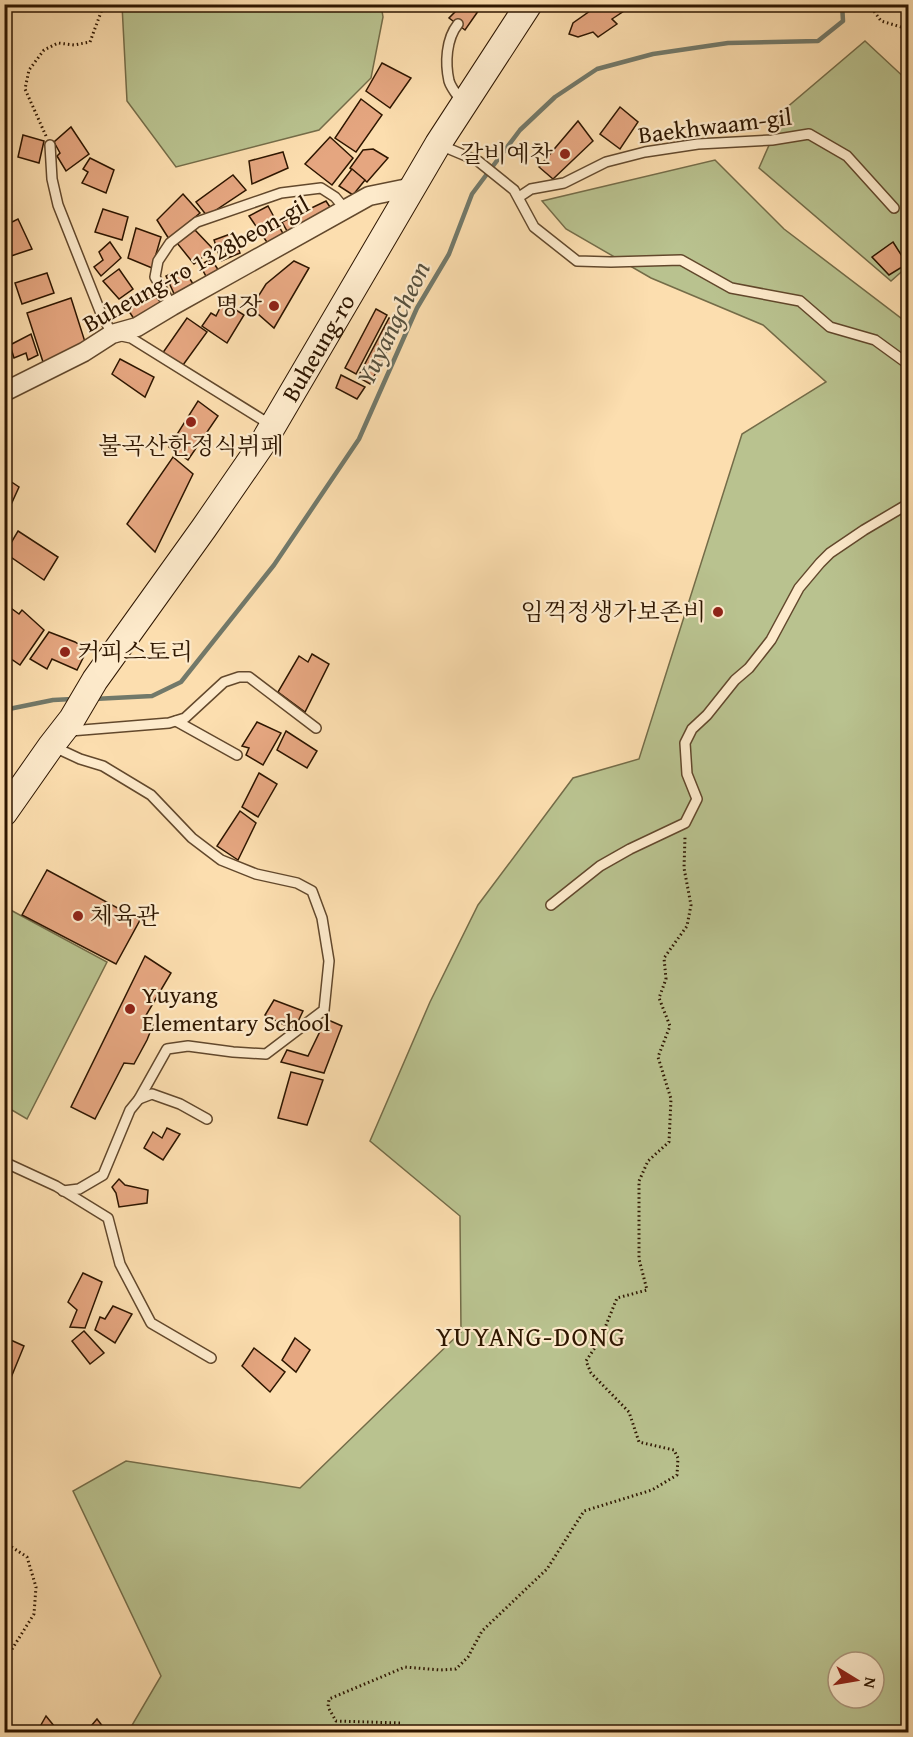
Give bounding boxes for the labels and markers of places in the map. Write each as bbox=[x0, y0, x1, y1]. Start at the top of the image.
place label: 갈비예찬 bbox=[460, 136, 553, 171]
marker: 갈비예찬 bbox=[558, 147, 572, 161]
place label: 명장 bbox=[216, 288, 263, 323]
marker: 명장 bbox=[267, 299, 281, 313]
marker: 불곡산한정식뷔페 bbox=[184, 415, 198, 429]
place label: 불곡산한정식뷔페 bbox=[98, 428, 284, 463]
place label: 임꺽정생가보존비 bbox=[521, 594, 706, 629]
marker: 임꺽정생가보존비 bbox=[711, 605, 725, 619]
place label: 커피스토리 bbox=[77, 634, 193, 669]
marker: 커피스토리 bbox=[58, 645, 72, 659]
place label: 체육관 bbox=[90, 898, 160, 933]
marker: 체육관 bbox=[71, 909, 85, 923]
place label: Yuyang Elementary School bbox=[142, 977, 330, 1040]
marker: Yuyang Elementary School bbox=[123, 1002, 137, 1016]

